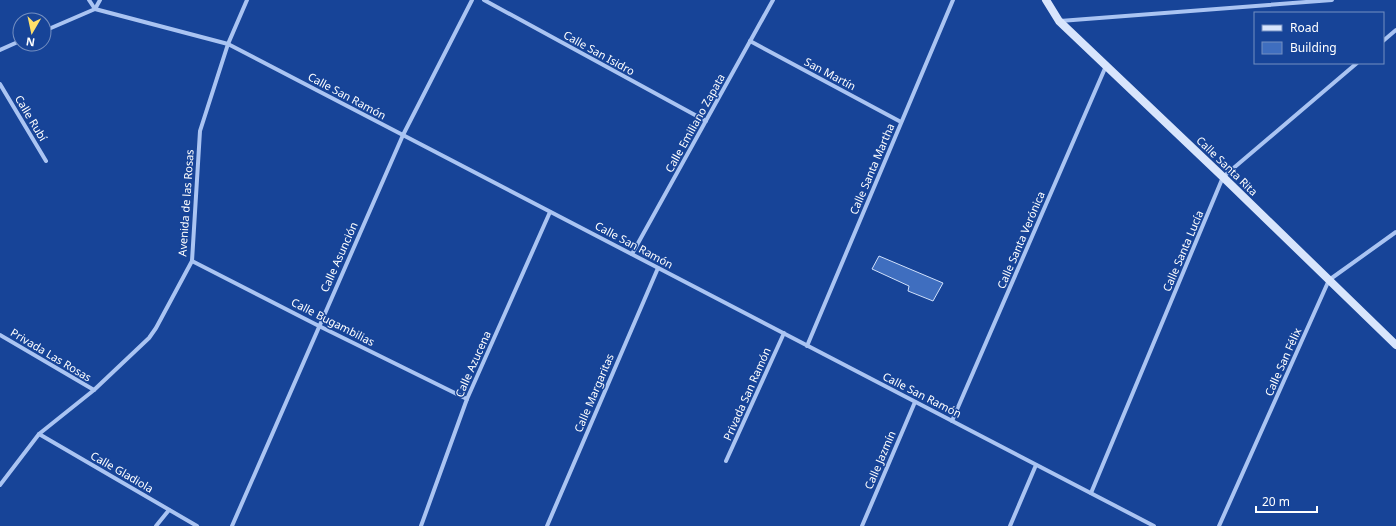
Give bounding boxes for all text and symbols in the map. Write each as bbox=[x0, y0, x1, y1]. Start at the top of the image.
north arrow bbox=[12, 12, 52, 52]
legend bbox=[1254, 12, 1384, 64]
text: Road bbox=[1290, 19, 1319, 36]
street label: Calle San Isidro bbox=[561, 27, 638, 79]
text: N bbox=[25, 34, 36, 50]
text: Building bbox=[1290, 39, 1337, 56]
street label: San Martín bbox=[802, 54, 859, 93]
street label: Calle San Ramón bbox=[306, 69, 389, 122]
street label: Calle Emiliano Zapata bbox=[661, 71, 728, 175]
street label: Calle Rubí bbox=[12, 92, 52, 145]
street label: Calle Santa Martha bbox=[846, 121, 897, 217]
street label: Calle Santa Rita bbox=[1193, 133, 1261, 199]
street label: Avenida de las Rosas bbox=[174, 149, 197, 257]
street label: Calle Santa Verónica bbox=[993, 189, 1048, 291]
street label: Calle Santa Lucía bbox=[1159, 208, 1206, 294]
street label: Calle San Ramón bbox=[593, 218, 676, 271]
street label: Calle Asunción bbox=[316, 219, 361, 294]
street label: Calle Bugambilias bbox=[289, 294, 378, 349]
street label: Privada Las Rosas bbox=[8, 324, 94, 385]
street label: Calle San Félix bbox=[1261, 325, 1304, 398]
street label: Calle Azucena bbox=[451, 328, 494, 399]
street label: Privada San Ramón bbox=[719, 345, 774, 443]
street label: Calle Margaritas bbox=[570, 351, 617, 434]
street label: Calle San Ramón bbox=[880, 368, 964, 421]
street label: Calle Jazmín bbox=[860, 428, 899, 491]
street label: Calle Gladiola bbox=[88, 448, 156, 496]
scale bar bbox=[1256, 488, 1317, 514]
text: 20 m bbox=[1262, 493, 1290, 510]

